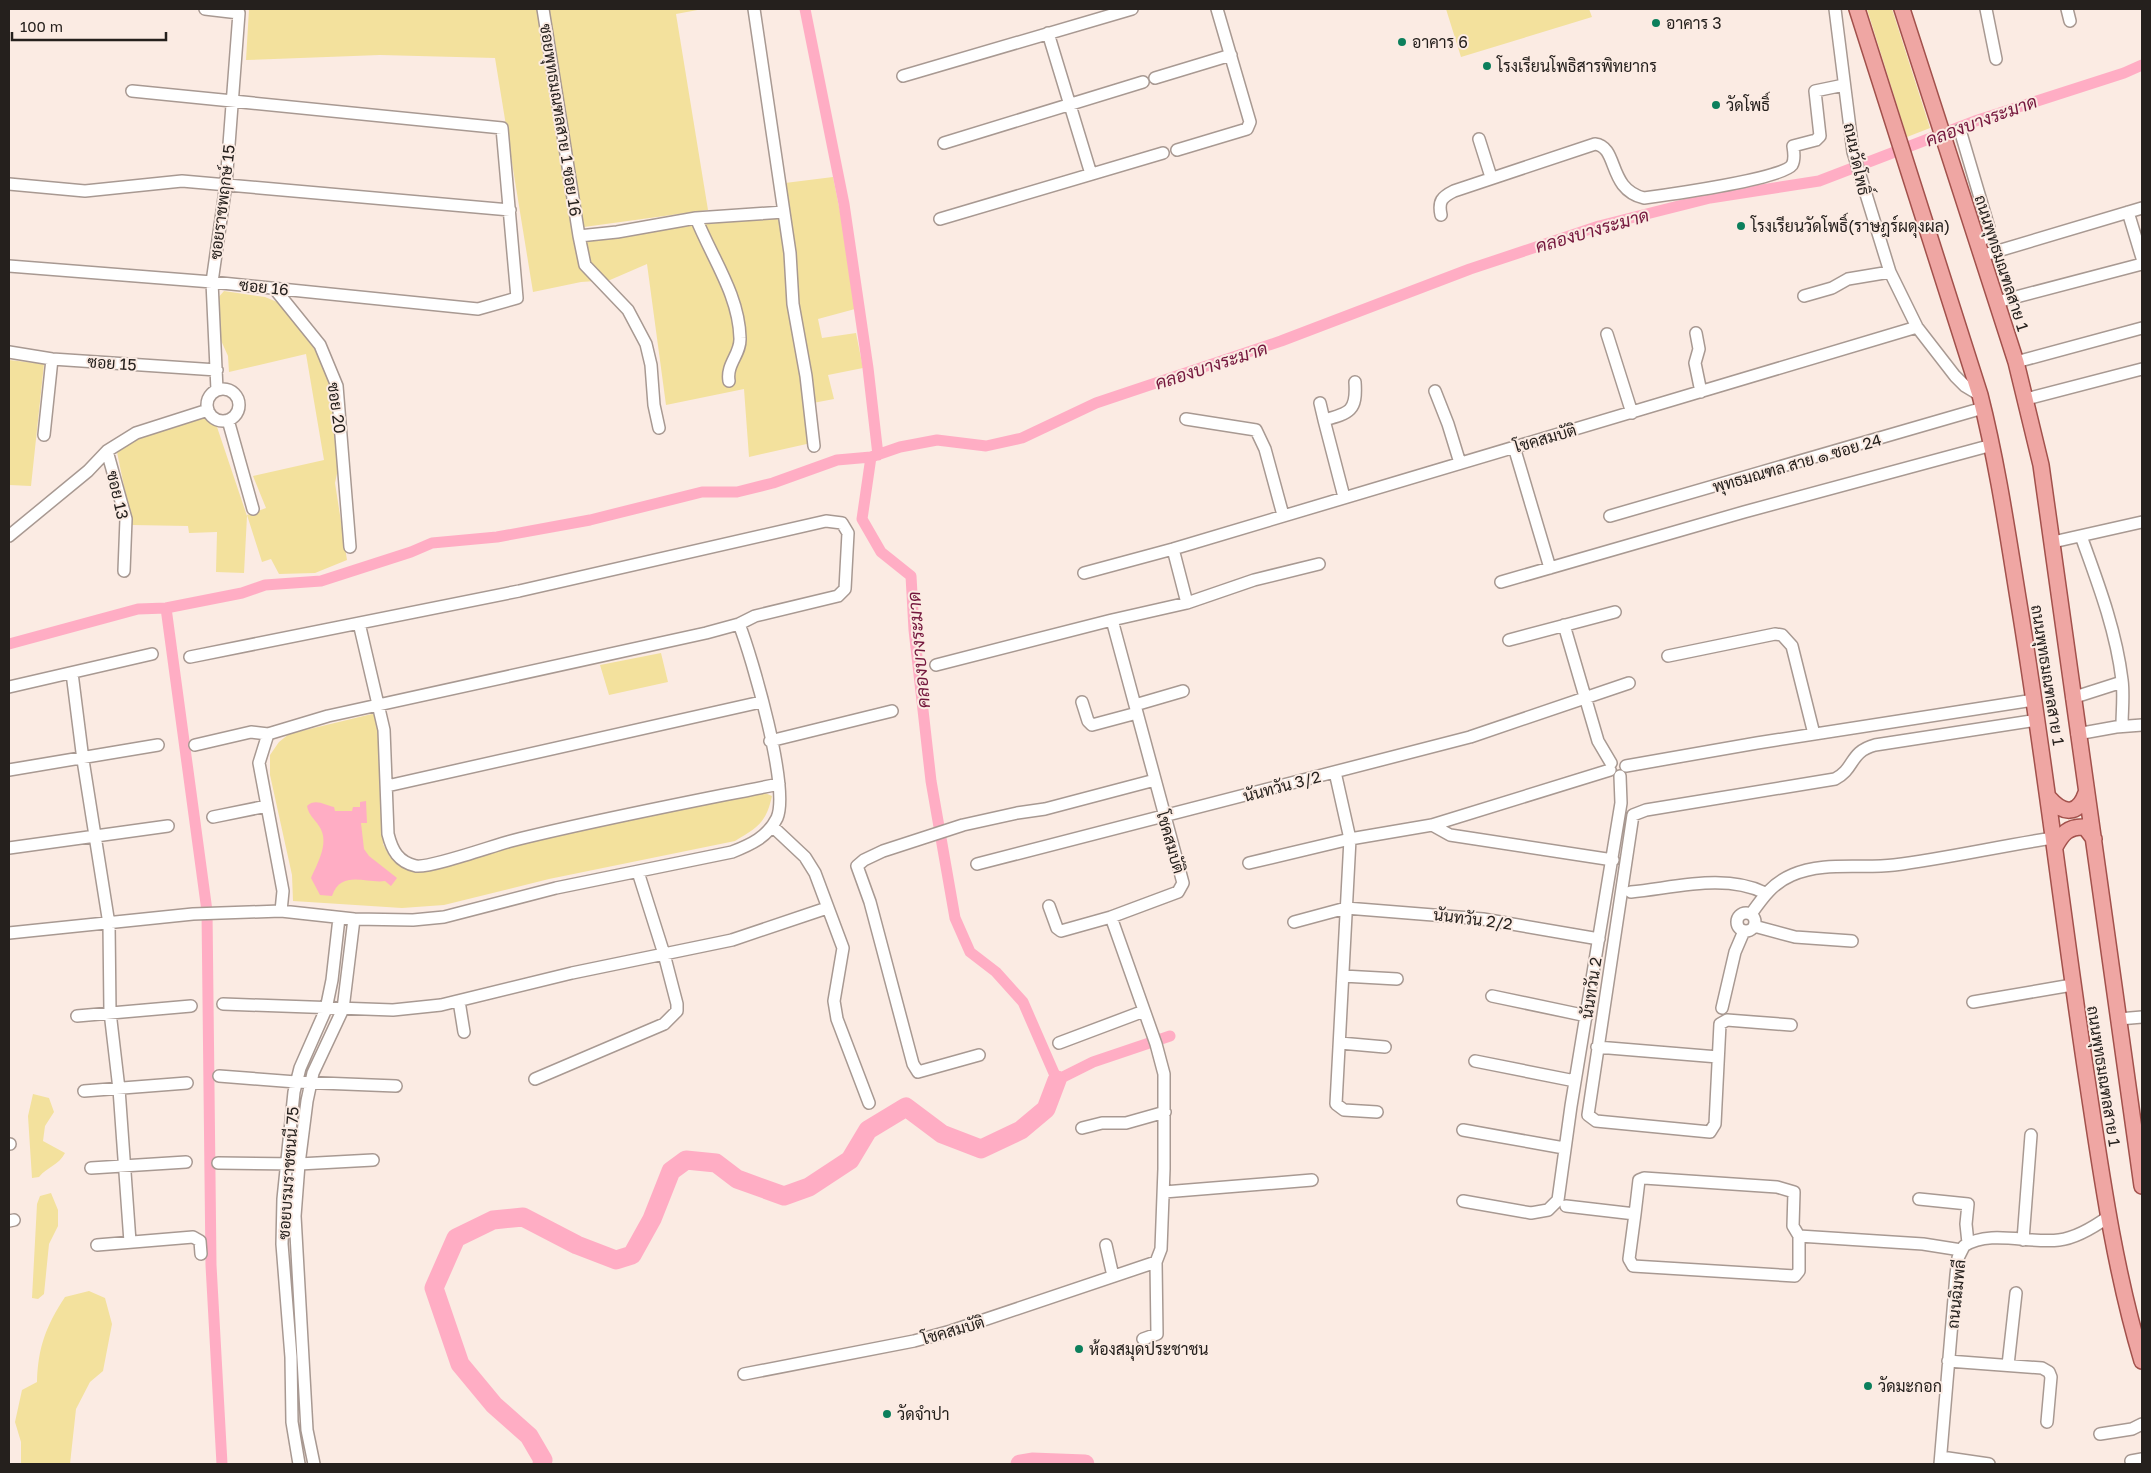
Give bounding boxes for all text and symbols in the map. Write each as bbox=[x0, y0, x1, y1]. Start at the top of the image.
scale bar bbox=[12, 10, 166, 42]
place label: อาคาร 3 bbox=[1666, 13, 1722, 33]
text: 100 m bbox=[20, 17, 63, 35]
marker: อาคาร 3 bbox=[1650, 17, 1662, 29]
street label: ซอยพุทธมณฑลสาย 1 ซอย 16 bbox=[534, 22, 586, 218]
place label: อาคาร 6 bbox=[1412, 32, 1468, 52]
marker: อาคาร 6 bbox=[1396, 36, 1408, 48]
place label: โรงเรียนโพธิสารพิทยากร bbox=[1496, 55, 1657, 76]
marker: โรงเรียนโพธิสารพิทยากร bbox=[1481, 60, 1493, 72]
water label: คลองบางระมาด bbox=[1922, 90, 2040, 150]
place label: วัดโพธิ์ bbox=[1726, 91, 1770, 115]
marker: วัดโพธิ์ bbox=[1710, 99, 1722, 111]
street label: ถนนวัดโพธิ์ bbox=[1840, 120, 1879, 197]
street label: ซอยราชพฤกษ์ 15 bbox=[203, 143, 239, 261]
street label: ถนนพุทธมณฑลสาย 1 bbox=[1969, 192, 2034, 334]
water label: คลองบางระมาด bbox=[1533, 203, 1651, 257]
place label: โรงเรียนวัดโพธิ์(ราษฎร์ผดุงผล) bbox=[1750, 212, 1950, 238]
marker: โรงเรียนวัดโพธิ์(ราษฎร์ผดุงผล) bbox=[1735, 220, 1747, 232]
street label: ซอย 16 bbox=[238, 274, 290, 300]
water label: คลองบางระมาด bbox=[1152, 336, 1270, 394]
street label: ซอย 15 bbox=[87, 351, 137, 375]
street label: ซอย 20 bbox=[324, 381, 350, 435]
street label: โชคสมบัติ bbox=[1510, 419, 1579, 457]
street label: พุทธมณฑล สาย ๑ ซอย 24 bbox=[1710, 429, 1884, 499]
street label: ซอย 13 bbox=[103, 469, 133, 521]
water label: คลองบางระมาด bbox=[902, 591, 934, 709]
street label: ถนนพุทธมณฑลสาย 1 bbox=[2025, 603, 2069, 747]
street label: นันทวัน 3/2 bbox=[1241, 766, 1323, 806]
street label: โชคสมบัติ bbox=[1152, 807, 1190, 876]
street label: นันทวัน 2/2 bbox=[1432, 904, 1514, 934]
street label: นันทวัน 2 bbox=[1576, 956, 1606, 1020]
street label: ถนนพุทธมณฑลสาย 1 bbox=[2081, 1004, 2125, 1148]
street label: ซอยบรมราชชนนี 75 bbox=[272, 1106, 303, 1240]
street label: ถนนฉิมพลี bbox=[1941, 1258, 1970, 1330]
street label: โชคสมบัติ bbox=[918, 1311, 987, 1349]
place label: ห้องสมุดประชาชน bbox=[1089, 1339, 1209, 1361]
marker: ห้องสมุดประชาชน bbox=[1073, 1343, 1085, 1355]
place label: วัดมะกอก bbox=[1878, 1376, 1942, 1396]
marker: วัดมะกอก bbox=[1862, 1380, 1874, 1392]
place label: วัดจำปา bbox=[897, 1404, 950, 1424]
marker: วัดจำปา bbox=[881, 1408, 893, 1420]

